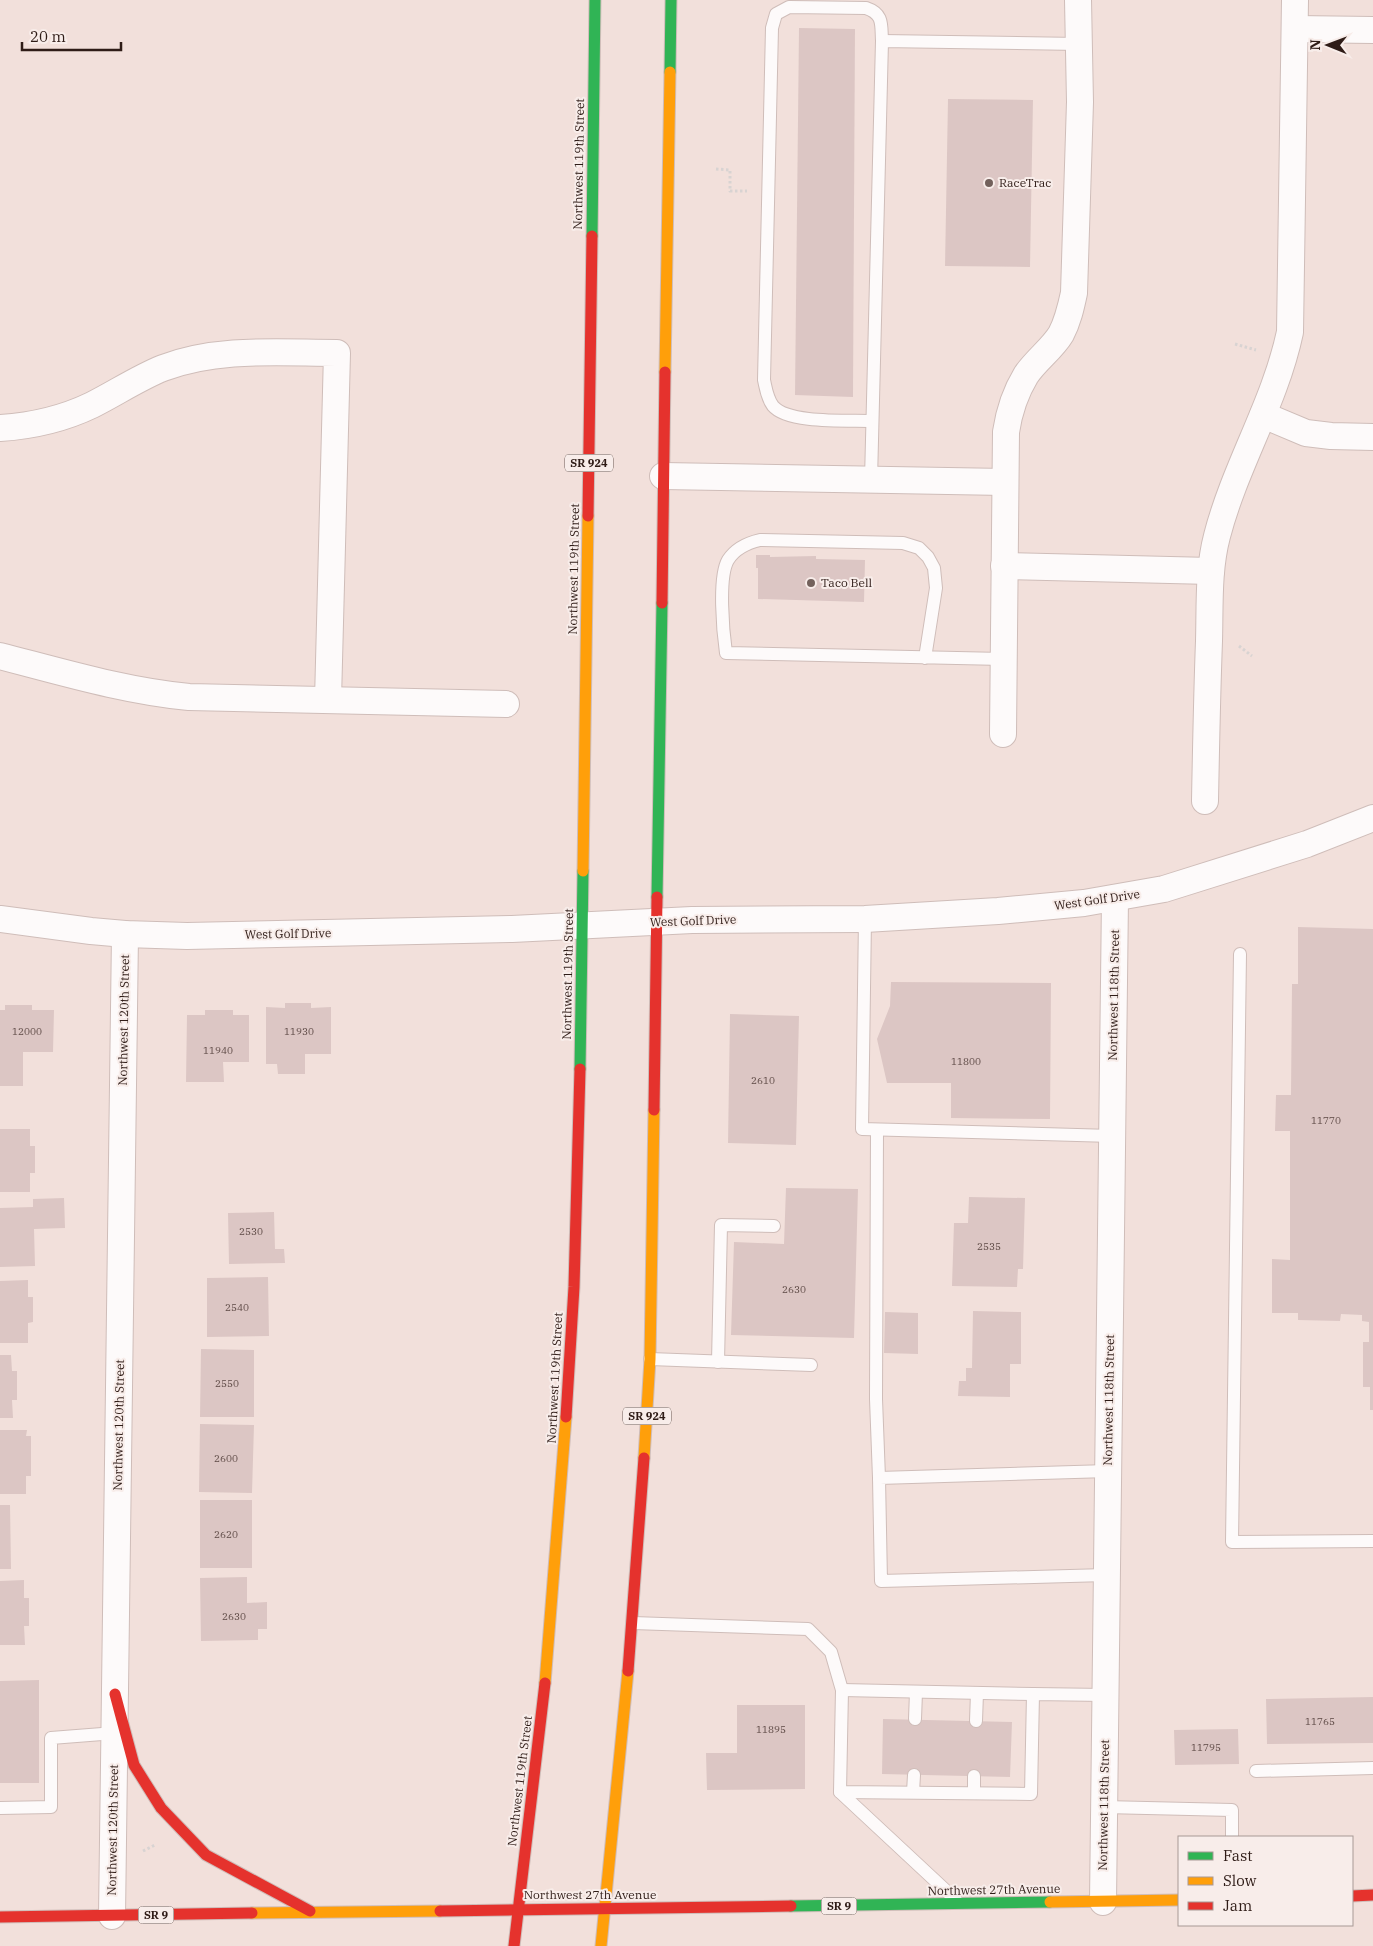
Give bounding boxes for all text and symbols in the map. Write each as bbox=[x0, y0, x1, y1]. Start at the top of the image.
scale bar bbox=[22, 20, 121, 52]
north arrow bbox=[1303, 20, 1353, 70]
text: 20 m bbox=[30, 27, 66, 46]
text: N bbox=[1306, 39, 1324, 50]
street label: Northwest 119th Street bbox=[570, 98, 587, 230]
place label: RaceTrac bbox=[999, 175, 1051, 190]
marker: RaceTrac bbox=[983, 177, 995, 189]
road number: SR 924 bbox=[565, 454, 613, 472]
street label: Northwest 119th Street bbox=[565, 503, 582, 635]
place label: Taco Bell bbox=[821, 575, 873, 590]
marker: Taco Bell bbox=[805, 577, 817, 589]
street label: West Golf Drive bbox=[1053, 886, 1141, 913]
street label: Northwest 119th Street bbox=[559, 908, 576, 1040]
street label: West Golf Drive bbox=[649, 911, 736, 930]
street label: West Golf Drive bbox=[245, 925, 331, 942]
street label: Northwest 118th Street bbox=[1105, 929, 1122, 1061]
street label: Northwest 120th Street bbox=[115, 954, 132, 1086]
house number: 12000 bbox=[12, 1025, 42, 1038]
house number: 11930 bbox=[284, 1025, 314, 1038]
house number: 11940 bbox=[203, 1044, 233, 1057]
house number: 11800 bbox=[951, 1055, 981, 1068]
house number: 2610 bbox=[751, 1074, 775, 1087]
house number: 11770 bbox=[1311, 1114, 1341, 1127]
house number: 2530 bbox=[239, 1225, 263, 1238]
house number: 2535 bbox=[977, 1240, 1001, 1253]
house number: 2630 bbox=[782, 1283, 806, 1296]
house number: 2540 bbox=[225, 1301, 249, 1314]
street label: Northwest 119th Street bbox=[544, 1312, 565, 1444]
street label: Northwest 118th Street bbox=[1100, 1334, 1117, 1466]
street label: Northwest 120th Street bbox=[110, 1359, 127, 1491]
house number: 2550 bbox=[215, 1377, 239, 1390]
road number: SR 924 bbox=[623, 1408, 671, 1424]
house number: 2600 bbox=[214, 1452, 238, 1465]
house number: 2620 bbox=[214, 1528, 238, 1541]
house number: 2630 bbox=[222, 1610, 246, 1623]
street label: Northwest 119th Street bbox=[504, 1715, 535, 1847]
house number: 11765 bbox=[1305, 1715, 1335, 1728]
house number: 11895 bbox=[756, 1723, 786, 1736]
street label: Northwest 118th Street bbox=[1095, 1739, 1112, 1871]
house number: 11795 bbox=[1191, 1741, 1221, 1754]
street label: Northwest 120th Street bbox=[104, 1764, 121, 1896]
legend bbox=[1178, 1836, 1353, 1926]
text: Fast bbox=[1223, 1846, 1253, 1865]
text: Slow bbox=[1223, 1871, 1257, 1890]
street label: Northwest 27th Avenue bbox=[928, 1881, 1060, 1898]
street label: Northwest 27th Avenue bbox=[524, 1887, 656, 1902]
text: Jam bbox=[1223, 1896, 1252, 1915]
road number: SR 9 bbox=[822, 1898, 856, 1914]
road number: SR 9 bbox=[138, 1906, 174, 1924]

